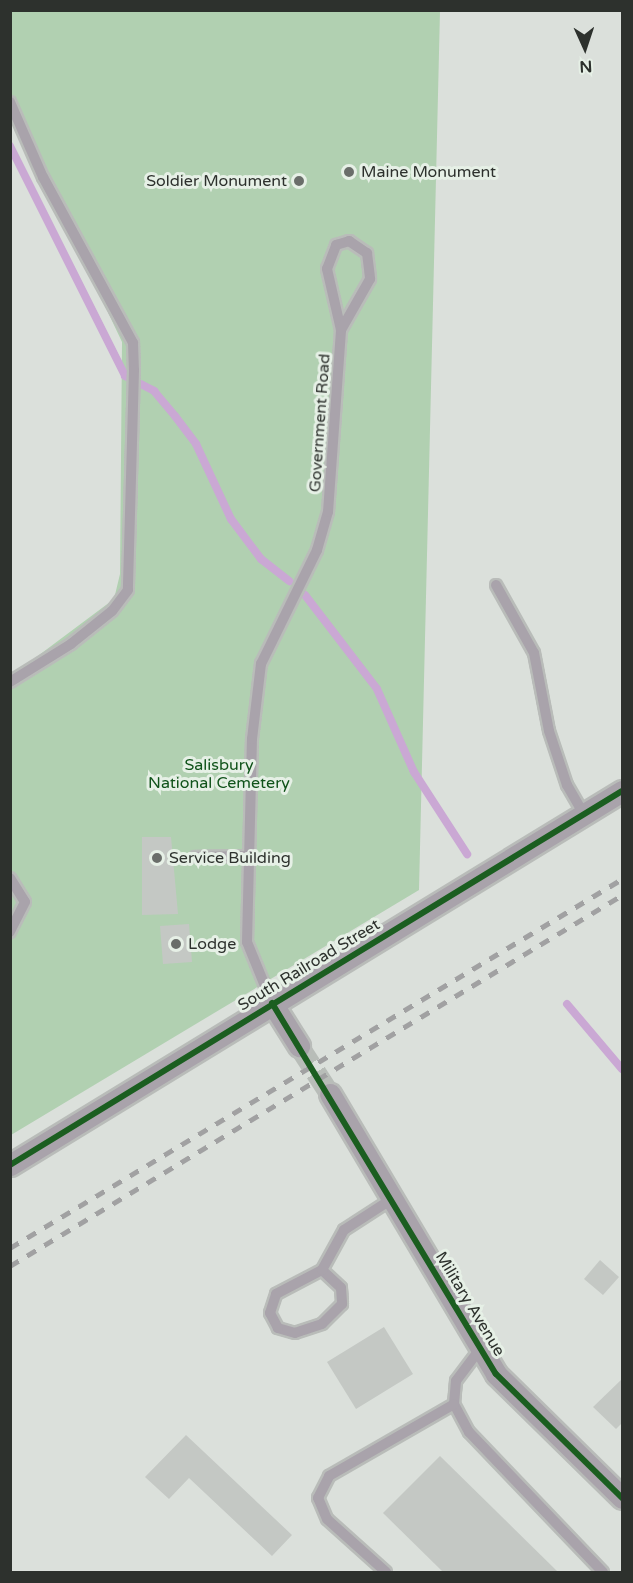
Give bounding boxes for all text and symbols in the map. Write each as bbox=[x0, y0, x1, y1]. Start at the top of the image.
north arrow bbox=[555, 18, 615, 78]
text: N bbox=[579, 56, 593, 76]
place label: Maine Monument bbox=[361, 162, 496, 182]
marker: Maine Monument bbox=[342, 165, 356, 179]
place label: Soldier Monument bbox=[146, 171, 287, 191]
marker: Soldier Monument bbox=[292, 174, 306, 188]
street label: Government Road bbox=[306, 353, 334, 493]
park label: Salisbury National Cemetery bbox=[148, 755, 290, 793]
place label: Service Building bbox=[169, 848, 291, 868]
marker: Service Building bbox=[150, 851, 164, 865]
street label: South Railroad Street bbox=[235, 915, 383, 1015]
place label: Lodge bbox=[188, 934, 236, 954]
marker: Lodge bbox=[169, 937, 183, 951]
street label: Military Avenue bbox=[431, 1248, 509, 1360]

